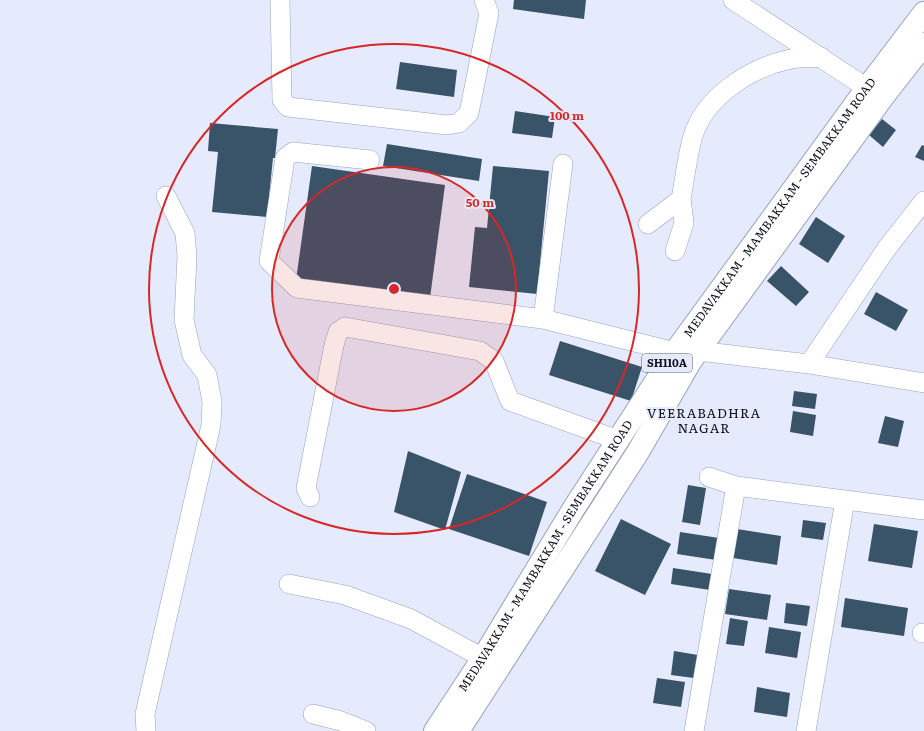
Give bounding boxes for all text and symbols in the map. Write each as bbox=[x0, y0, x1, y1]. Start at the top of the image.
street label: MEDAVAKKAM - MAMBAKKAM - SEMBAKKAM ROAD bbox=[678, 74, 880, 341]
text: 100 m bbox=[550, 106, 584, 124]
text: 50 m bbox=[466, 193, 494, 211]
centre of rings bbox=[387, 282, 401, 296]
road number: SH110A bbox=[642, 354, 692, 372]
district label: VEERABADHRA NAGAR bbox=[647, 403, 761, 437]
street label: MEDAVAKKAM - MAMBAKKAM - SEMBAKKAM ROAD bbox=[453, 416, 637, 695]

